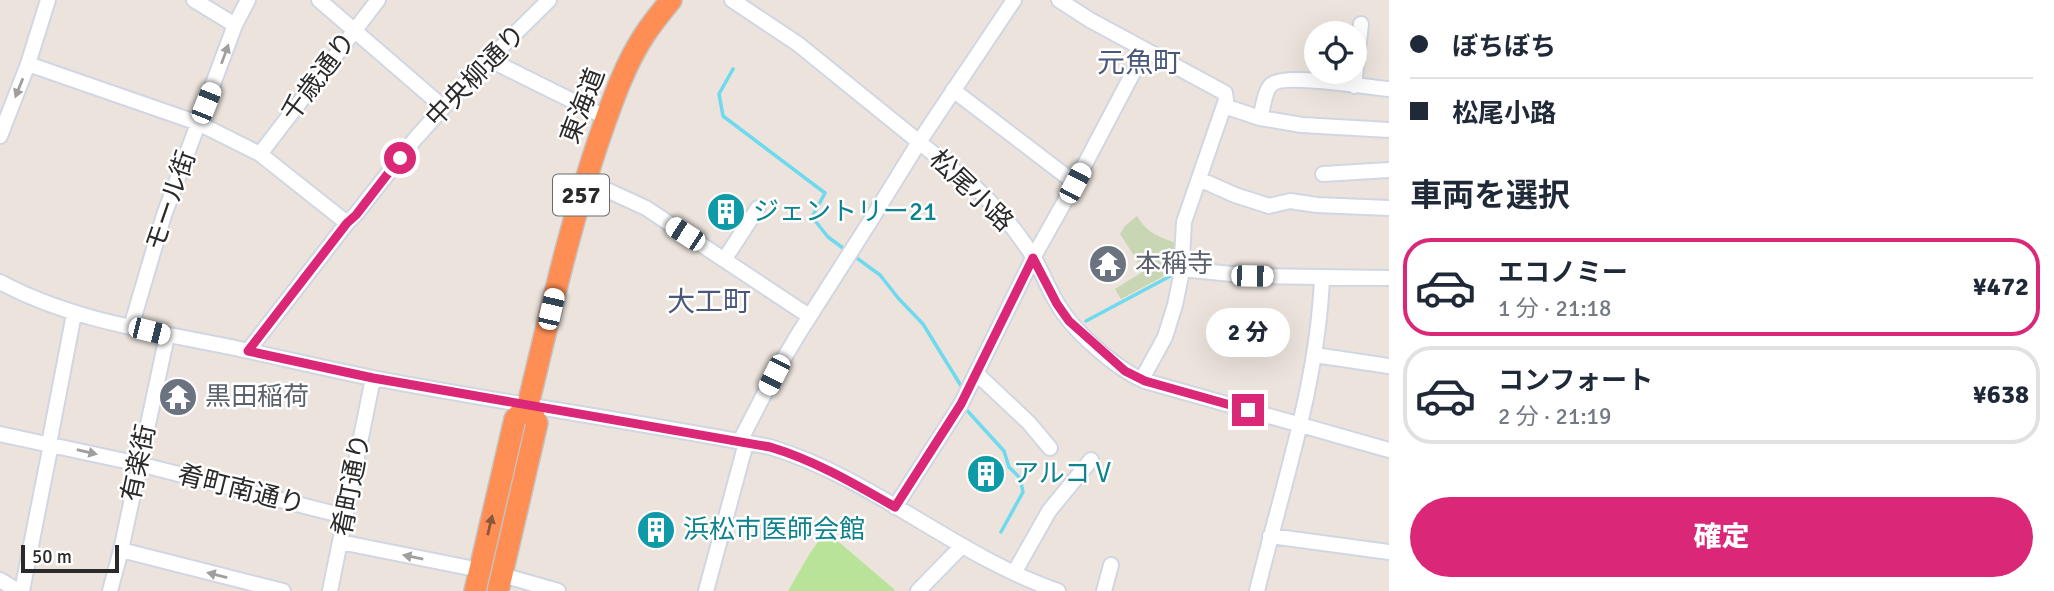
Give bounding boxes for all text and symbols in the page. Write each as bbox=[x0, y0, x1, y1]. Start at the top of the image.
street label: 中央柳通り bbox=[419, 18, 533, 134]
map controls bbox=[1304, 21, 1367, 84]
button: locate bbox=[1304, 21, 1367, 84]
street label: 千歳通り bbox=[275, 26, 363, 128]
text: ぼちぼち bbox=[1452, 31, 1556, 63]
one-way arrow bbox=[219, 44, 230, 65]
district label: 元魚町 bbox=[1097, 46, 1181, 80]
street label: 東海道 bbox=[554, 64, 612, 148]
one-way arrow bbox=[13, 78, 24, 99]
car bbox=[189, 80, 224, 126]
text: 松尾小路 bbox=[1452, 98, 1556, 130]
route start bbox=[384, 142, 416, 174]
street label: 松尾小路 bbox=[922, 143, 1020, 239]
street label: モール街 bbox=[139, 147, 203, 255]
car bbox=[1056, 160, 1095, 206]
road number: 257 bbox=[553, 174, 609, 216]
text: 車両を選択 bbox=[1410, 176, 1570, 215]
building icon: ジェントリー21 bbox=[705, 191, 747, 233]
place label: ジェントリー21 bbox=[753, 196, 937, 228]
car bbox=[662, 214, 709, 254]
temple icon: 本稱寺 bbox=[1087, 243, 1129, 285]
place label: 本稱寺 bbox=[1135, 248, 1213, 280]
icon: car bbox=[1414, 256, 1477, 319]
text: エコノミー bbox=[1498, 257, 1628, 289]
car bbox=[1231, 265, 1274, 287]
text: ¥472 bbox=[1973, 271, 2029, 303]
district label: 大工町 bbox=[667, 285, 751, 319]
car bbox=[537, 286, 566, 332]
text: 1 分 · 21:18 bbox=[1498, 294, 1611, 323]
callout: 2 分 bbox=[1206, 308, 1290, 358]
car bbox=[127, 316, 172, 346]
text: 2 分 bbox=[1228, 318, 1268, 347]
car bbox=[756, 352, 793, 398]
icon: car bbox=[1414, 364, 1477, 427]
text: コンフォート bbox=[1498, 365, 1653, 397]
temple icon: 黒田稲荷 bbox=[157, 376, 199, 418]
text: ¥638 bbox=[1973, 379, 2029, 411]
place label: 黒田稲荷 bbox=[205, 381, 309, 413]
route end bbox=[1232, 394, 1264, 426]
text: 2 分 · 21:19 bbox=[1498, 402, 1611, 431]
street label: 有楽街 bbox=[115, 422, 163, 504]
street label: 肴町通り bbox=[326, 431, 378, 539]
one-way arrow bbox=[76, 447, 98, 458]
building icon: アルコⅤ bbox=[965, 453, 1007, 495]
place label: アルコⅤ bbox=[1013, 458, 1116, 490]
street label: 肴町南通り bbox=[174, 459, 308, 521]
button: 確定 bbox=[1410, 497, 2033, 577]
building icon: 浜松市医師会館 bbox=[635, 509, 677, 551]
one-way arrow bbox=[485, 513, 496, 535]
place label: 浜松市医師会館 bbox=[683, 514, 865, 546]
scale bar bbox=[21, 542, 119, 574]
text: 50 m bbox=[32, 545, 72, 569]
one-way arrow bbox=[402, 551, 424, 562]
one-way arrow bbox=[206, 569, 228, 580]

